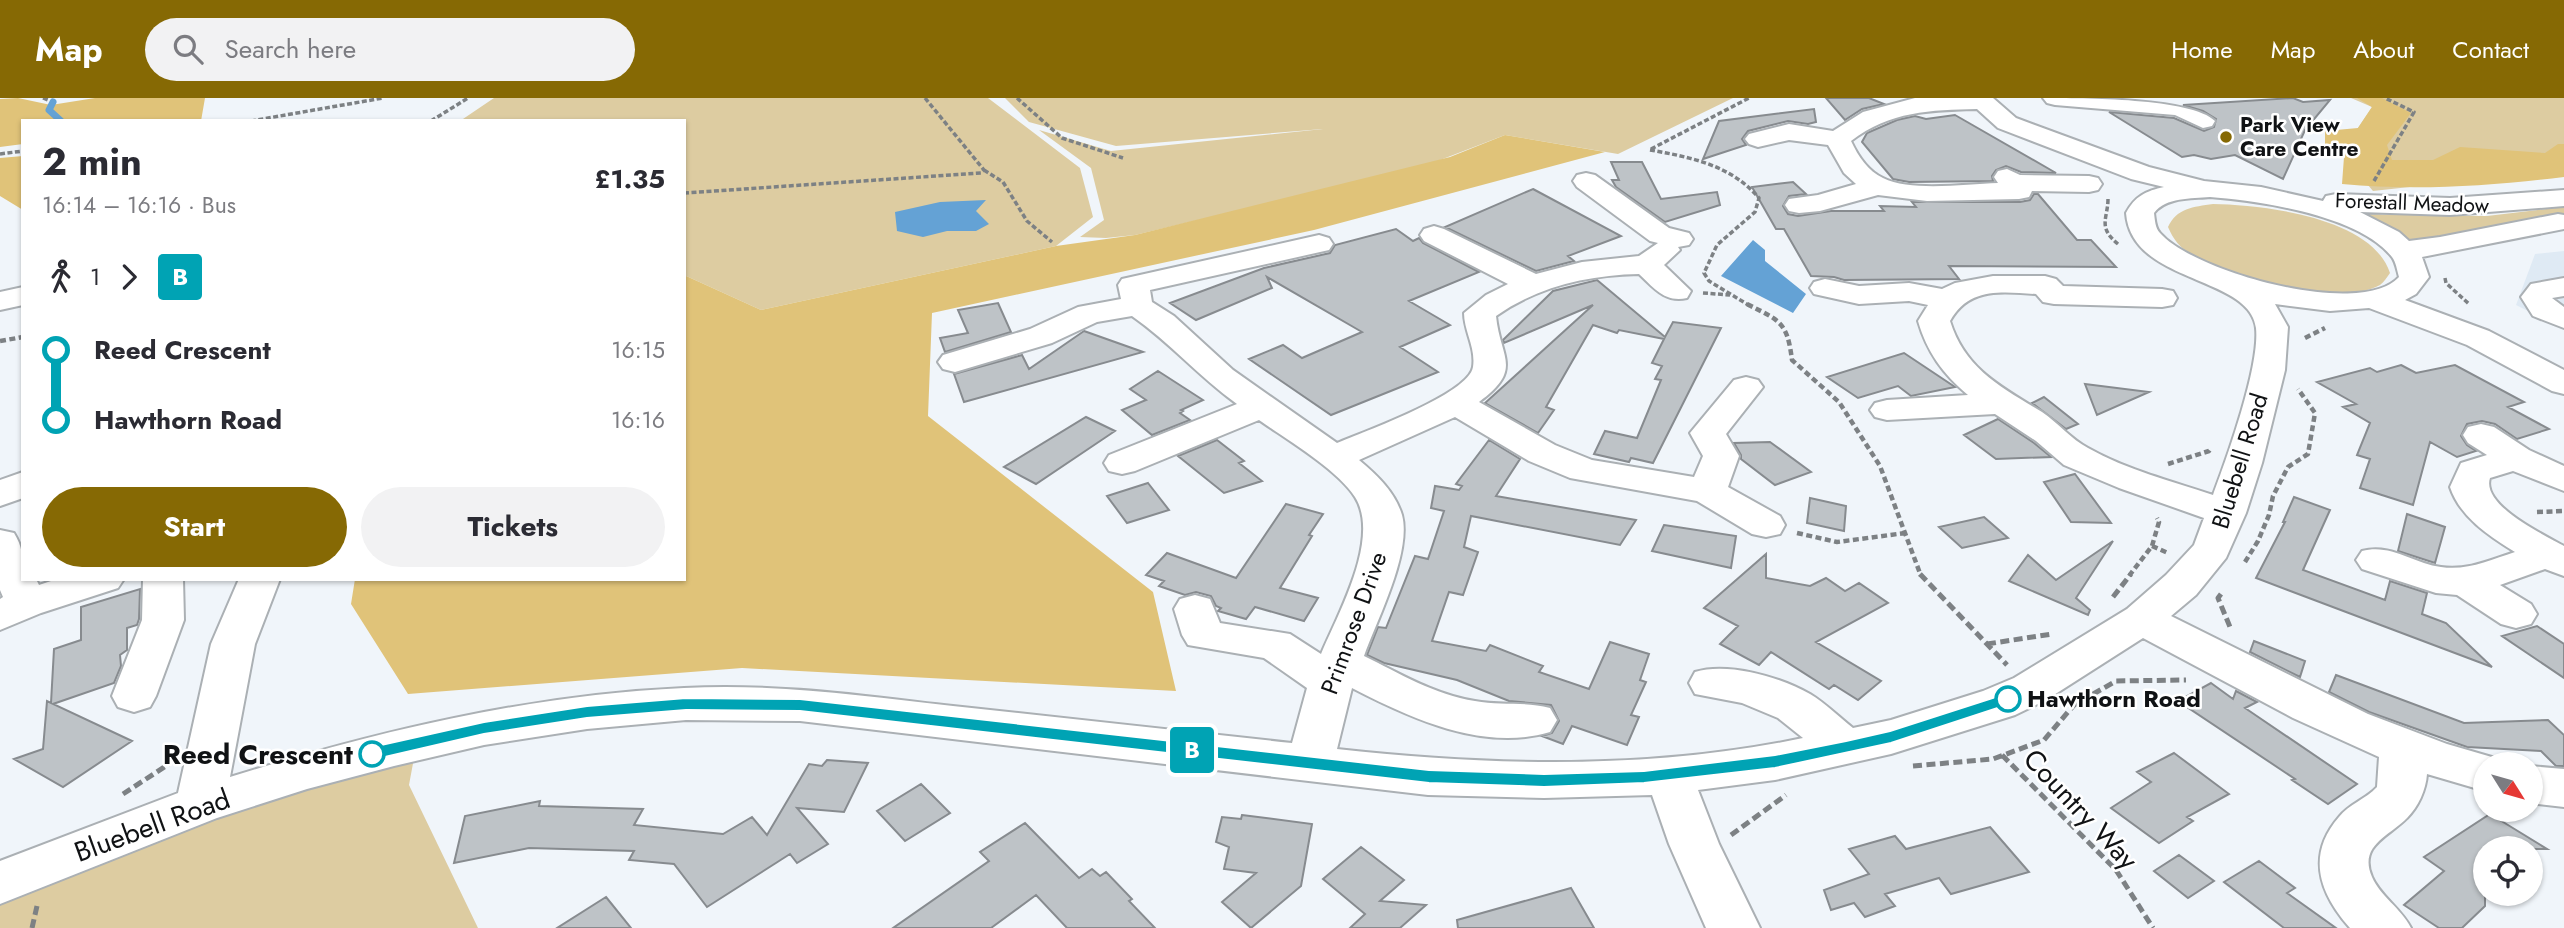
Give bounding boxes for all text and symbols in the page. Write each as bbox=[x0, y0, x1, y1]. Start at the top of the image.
search box bbox=[145, 18, 635, 81]
text: Map bbox=[35, 26, 103, 73]
icon: search bbox=[169, 30, 207, 68]
text: Search here bbox=[225, 30, 356, 68]
text: Home bbox=[2171, 32, 2233, 67]
text: Map bbox=[2271, 32, 2315, 67]
text: About bbox=[2353, 32, 2414, 67]
text: Contact bbox=[2452, 32, 2529, 67]
place label: Park View Care Centre bbox=[2240, 110, 2359, 164]
marker: Park View Care Centre bbox=[2218, 129, 2234, 145]
text: 2 min bbox=[42, 134, 142, 189]
text: £1.35 bbox=[595, 160, 665, 198]
street label: Forestall Meadow bbox=[2335, 185, 2490, 221]
text: 16:14 – 16:16 · Bus bbox=[42, 188, 236, 222]
icon: walk bbox=[42, 258, 80, 296]
icon: forward bbox=[110, 258, 148, 296]
text: B bbox=[172, 259, 188, 294]
text: 1 bbox=[90, 260, 100, 294]
text: Reed Crescent bbox=[94, 331, 271, 369]
text: 16:15 bbox=[611, 333, 665, 367]
street label: Bluebell Road bbox=[2202, 389, 2277, 533]
text: Hawthorn Road bbox=[94, 401, 282, 439]
text: 16:16 bbox=[611, 403, 665, 437]
button: Start bbox=[42, 487, 347, 567]
button: Tickets bbox=[361, 487, 665, 567]
street label: Primrose Drive bbox=[1312, 547, 1396, 699]
place label: Hawthorn Road bbox=[2027, 681, 2201, 716]
marker: Hawthorn Road bbox=[1995, 686, 2021, 712]
line badge: B bbox=[1169, 727, 1215, 773]
text: B bbox=[1184, 732, 1200, 767]
place label: Reed Crescent bbox=[163, 734, 353, 775]
street label: Country Way bbox=[2014, 740, 2148, 880]
marker: Reed Crescent bbox=[359, 741, 385, 767]
north arrow bbox=[2473, 752, 2543, 822]
map controls bbox=[2473, 752, 2543, 906]
street label: Bluebell Road bbox=[68, 778, 236, 873]
button: locate bbox=[2473, 836, 2543, 906]

